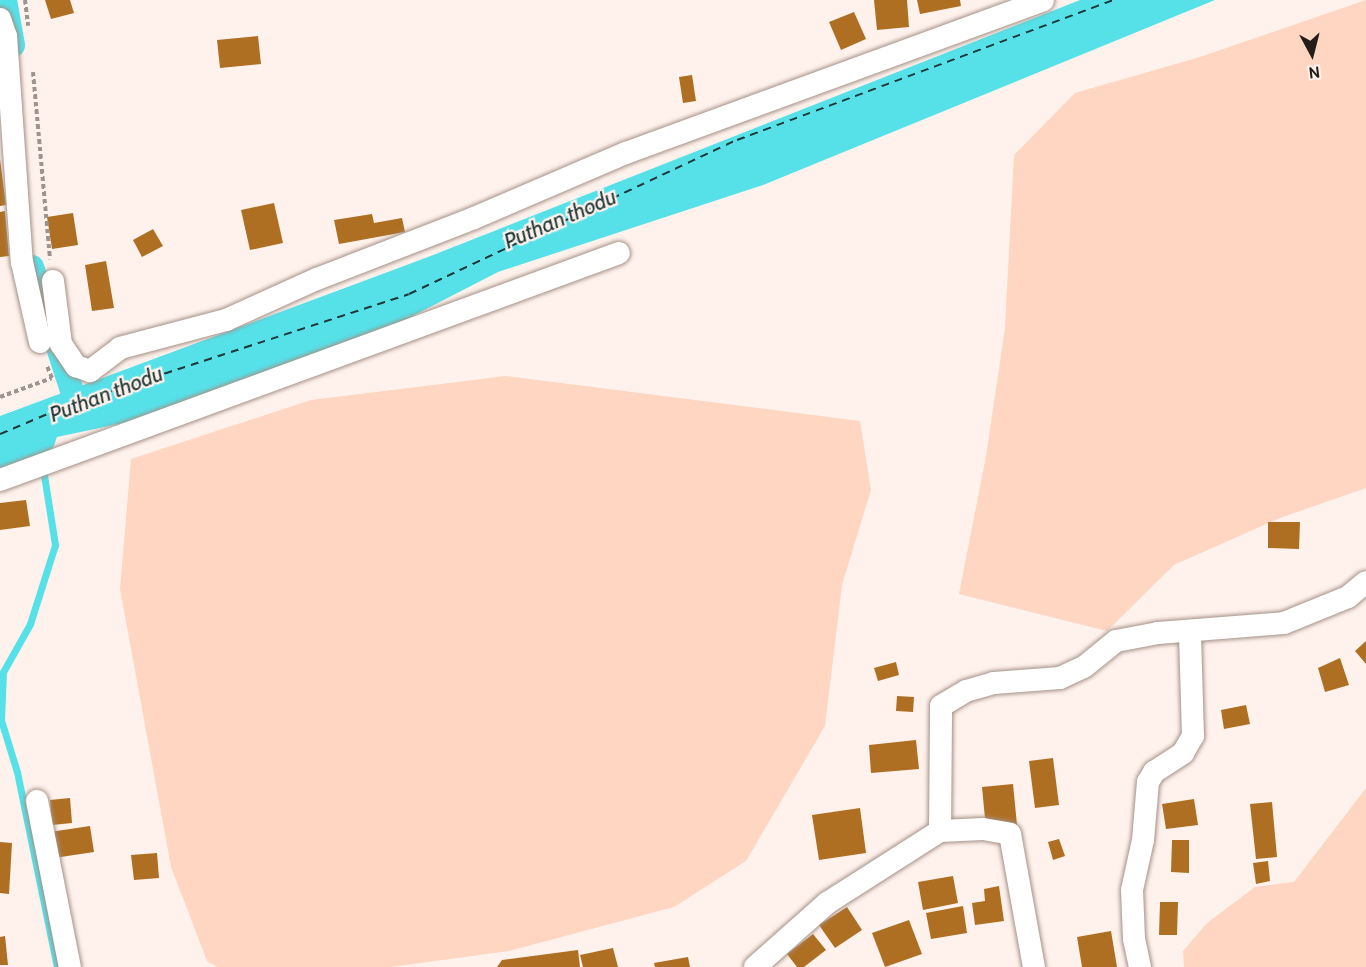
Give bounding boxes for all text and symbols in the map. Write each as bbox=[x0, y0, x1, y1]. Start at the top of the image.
north arrow bbox=[1282, 24, 1342, 84]
text: N bbox=[1307, 62, 1321, 82]
water label: Puthan thodu bbox=[500, 183, 620, 255]
water label: Puthan thodu bbox=[45, 360, 167, 428]

